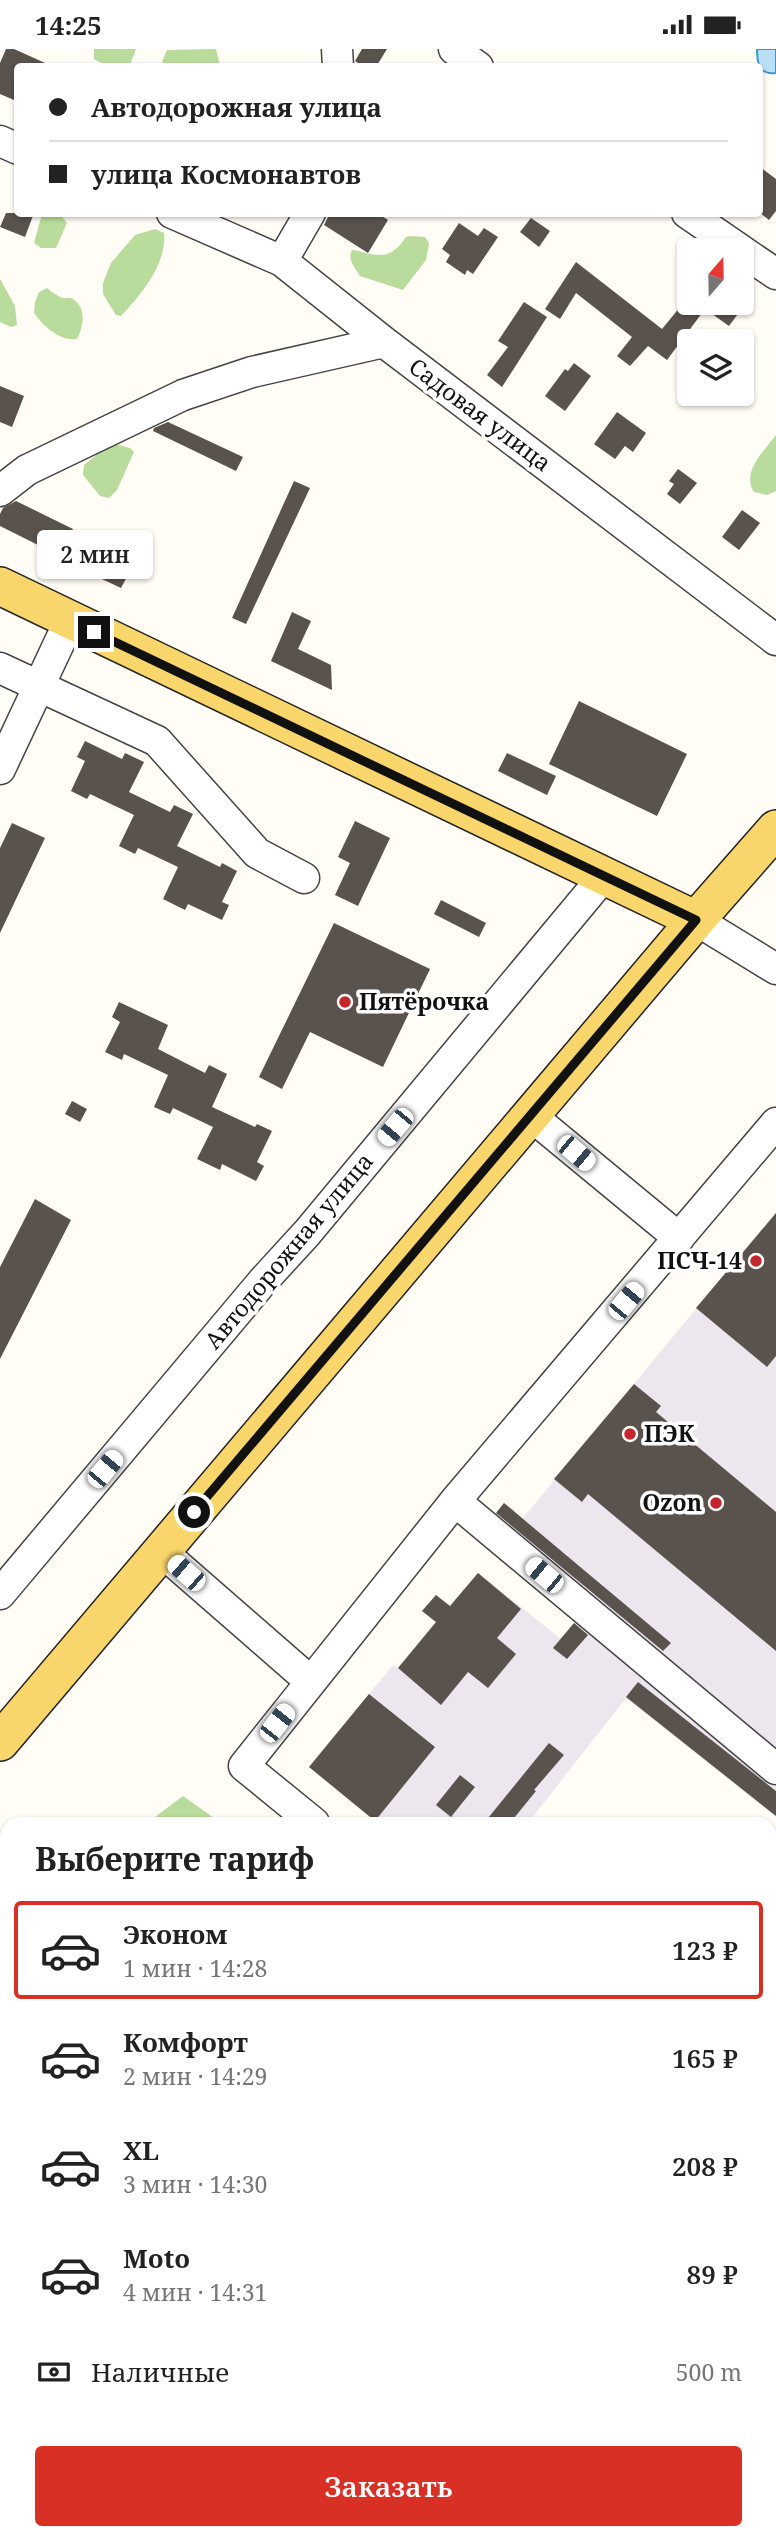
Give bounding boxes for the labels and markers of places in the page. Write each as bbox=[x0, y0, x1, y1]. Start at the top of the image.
place label: Пятёрочка bbox=[359, 985, 489, 1017]
marker: Пятёрочка bbox=[337, 994, 353, 1010]
place label: ПСЧ-14 bbox=[657, 1244, 742, 1276]
marker: ПСЧ-14 bbox=[748, 1253, 764, 1269]
place label: ПЭК bbox=[644, 1417, 695, 1449]
marker: ПЭК bbox=[622, 1426, 638, 1442]
place label: Ozon bbox=[642, 1486, 702, 1518]
marker: Ozon bbox=[708, 1495, 724, 1511]

